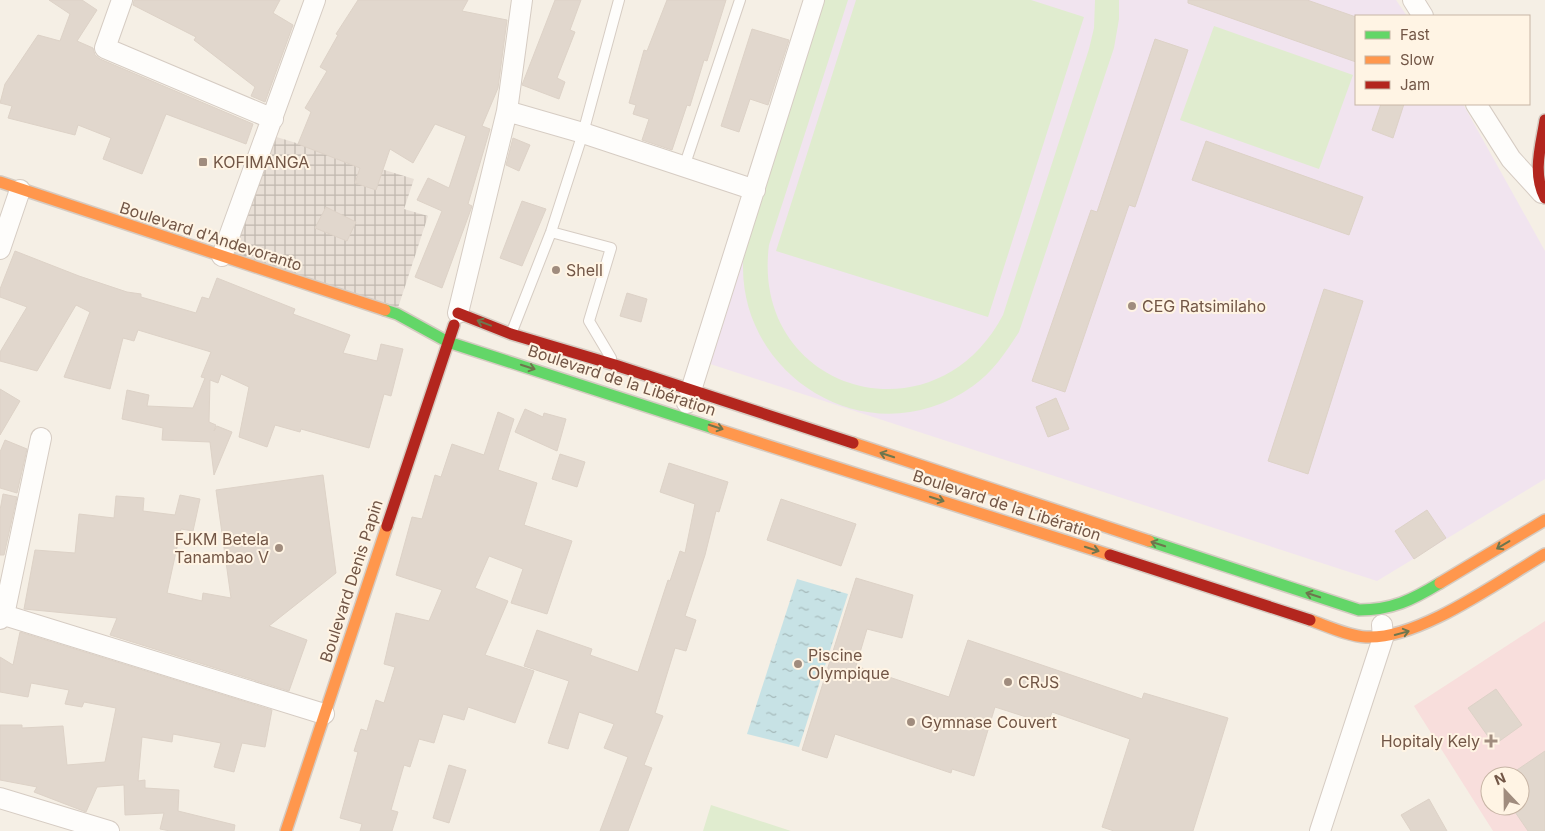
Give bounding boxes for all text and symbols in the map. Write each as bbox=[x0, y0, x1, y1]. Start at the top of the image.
legend bbox=[1355, 15, 1530, 105]
text: Fast bbox=[1400, 25, 1430, 44]
text: Slow bbox=[1400, 50, 1434, 69]
text: Jam bbox=[1400, 75, 1430, 94]
place label: KOFIMANGA bbox=[213, 152, 309, 172]
marker: KOFIMANGA bbox=[197, 156, 209, 168]
street label: Boulevard d'Andevoranto bbox=[117, 197, 305, 275]
place label: Shell bbox=[566, 260, 603, 280]
marker: Shell bbox=[550, 264, 562, 276]
place label: CEG Ratsimilaho bbox=[1142, 296, 1266, 316]
marker: CEG Ratsimilaho bbox=[1126, 300, 1138, 312]
one-way arrow bbox=[476, 318, 492, 327]
street label: Boulevard de la Libération bbox=[525, 340, 719, 420]
one-way arrow bbox=[519, 363, 535, 373]
one-way arrow bbox=[707, 423, 723, 433]
one-way arrow bbox=[880, 450, 896, 459]
street label: Boulevard de la Libération bbox=[910, 465, 1104, 545]
one-way arrow bbox=[929, 495, 944, 504]
street label: Boulevard Denis Papin bbox=[315, 497, 387, 665]
place label: FJKM Betela Tanambao V bbox=[174, 529, 269, 567]
one-way arrow bbox=[1151, 539, 1167, 548]
one-way arrow bbox=[1497, 541, 1511, 551]
marker: FJKM Betela Tanambao V bbox=[273, 542, 285, 554]
one-way arrow bbox=[1083, 545, 1099, 554]
one-way arrow bbox=[1305, 589, 1321, 599]
one-way arrow bbox=[1394, 628, 1410, 637]
place label: Piscine Olympique bbox=[808, 645, 889, 683]
marker: Piscine Olympique bbox=[792, 658, 804, 670]
place label: CRJS bbox=[1018, 672, 1059, 692]
marker: CRJS bbox=[1002, 676, 1014, 688]
place label: Gymnase Couvert bbox=[921, 712, 1057, 732]
marker: Gymnase Couvert bbox=[905, 716, 917, 728]
place label: Hopitaly Kely bbox=[1381, 731, 1480, 751]
marker: Hopitaly Kely bbox=[1484, 734, 1498, 748]
north arrow bbox=[1480, 766, 1530, 816]
text: N bbox=[1492, 769, 1508, 788]

